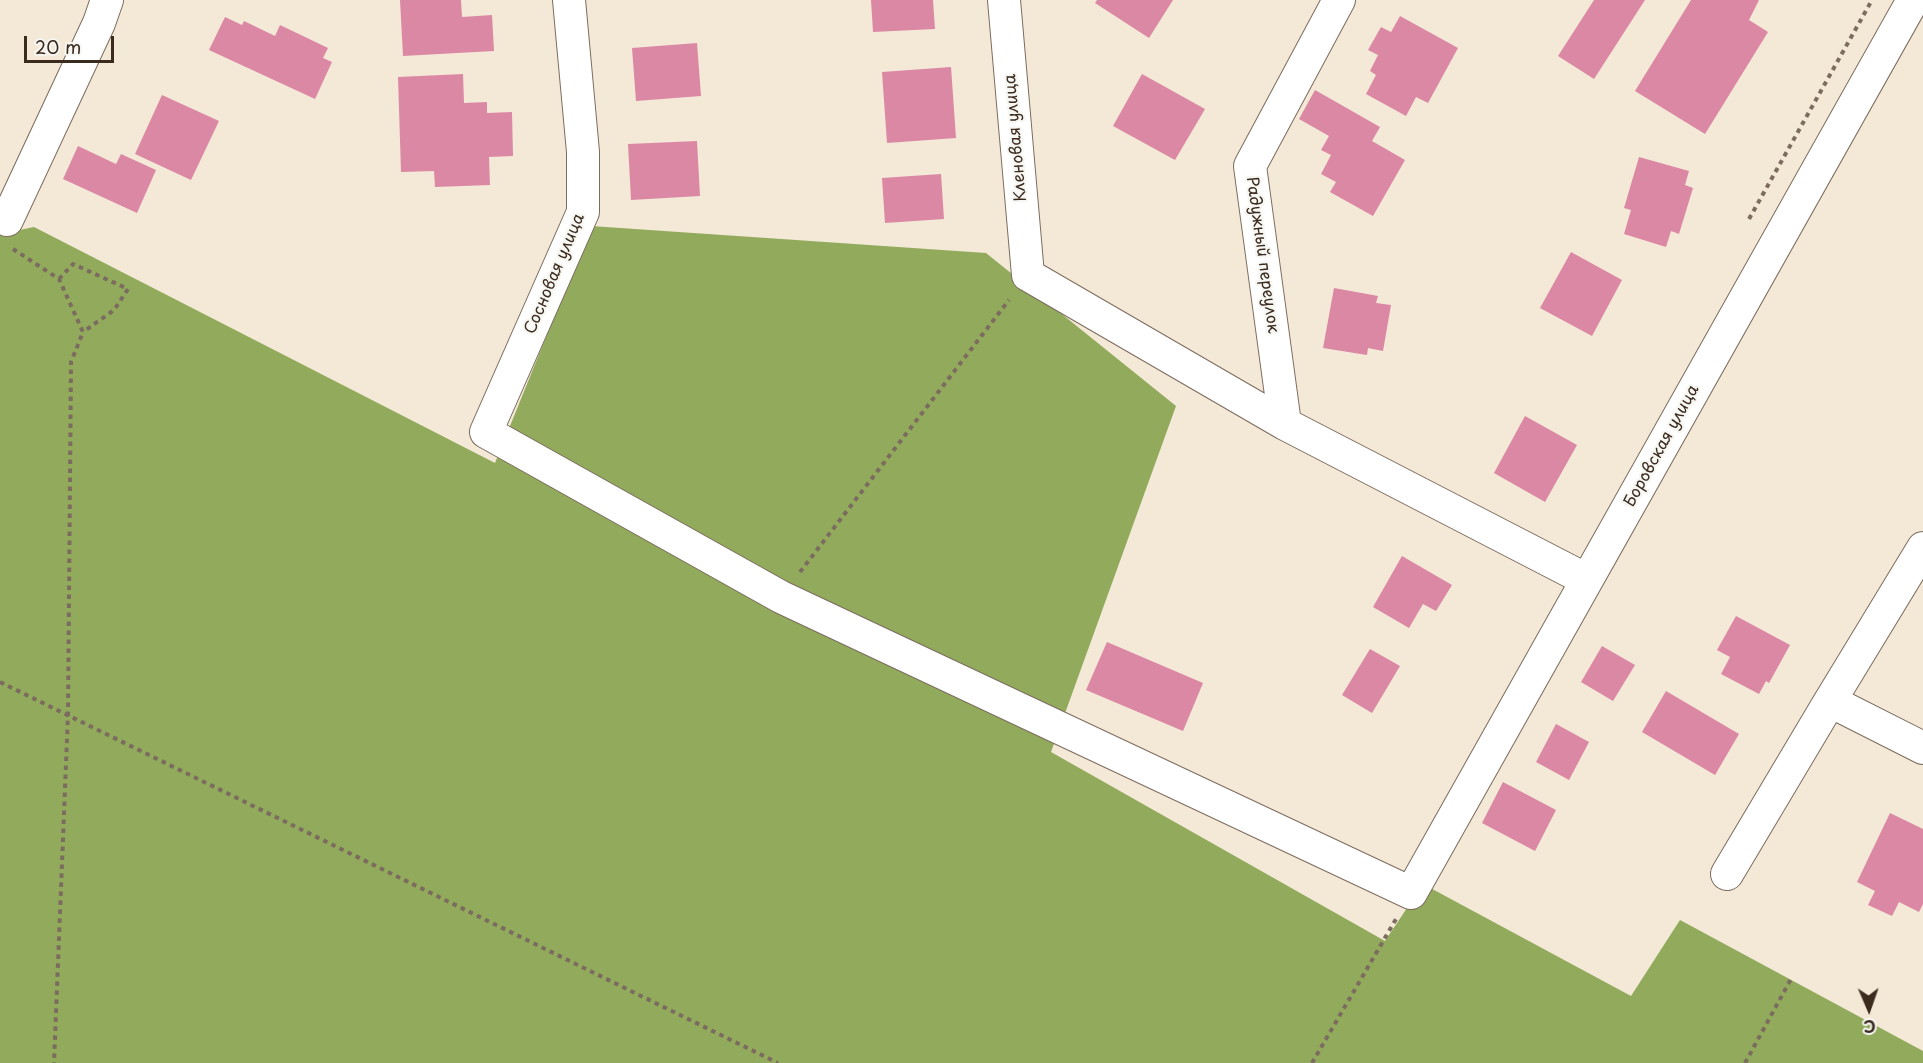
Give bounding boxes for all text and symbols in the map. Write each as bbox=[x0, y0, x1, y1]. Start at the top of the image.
scale bar bbox=[27, 24, 117, 62]
text: 20 m bbox=[35, 33, 81, 60]
street label: Кленовая улица bbox=[1001, 73, 1031, 203]
street label: Радужный переулок bbox=[1242, 176, 1282, 334]
street label: Сосновая улица bbox=[521, 211, 589, 337]
street label: Боровская улица bbox=[1621, 382, 1703, 510]
north arrow bbox=[1839, 979, 1899, 1039]
text: С bbox=[1863, 1015, 1876, 1039]

